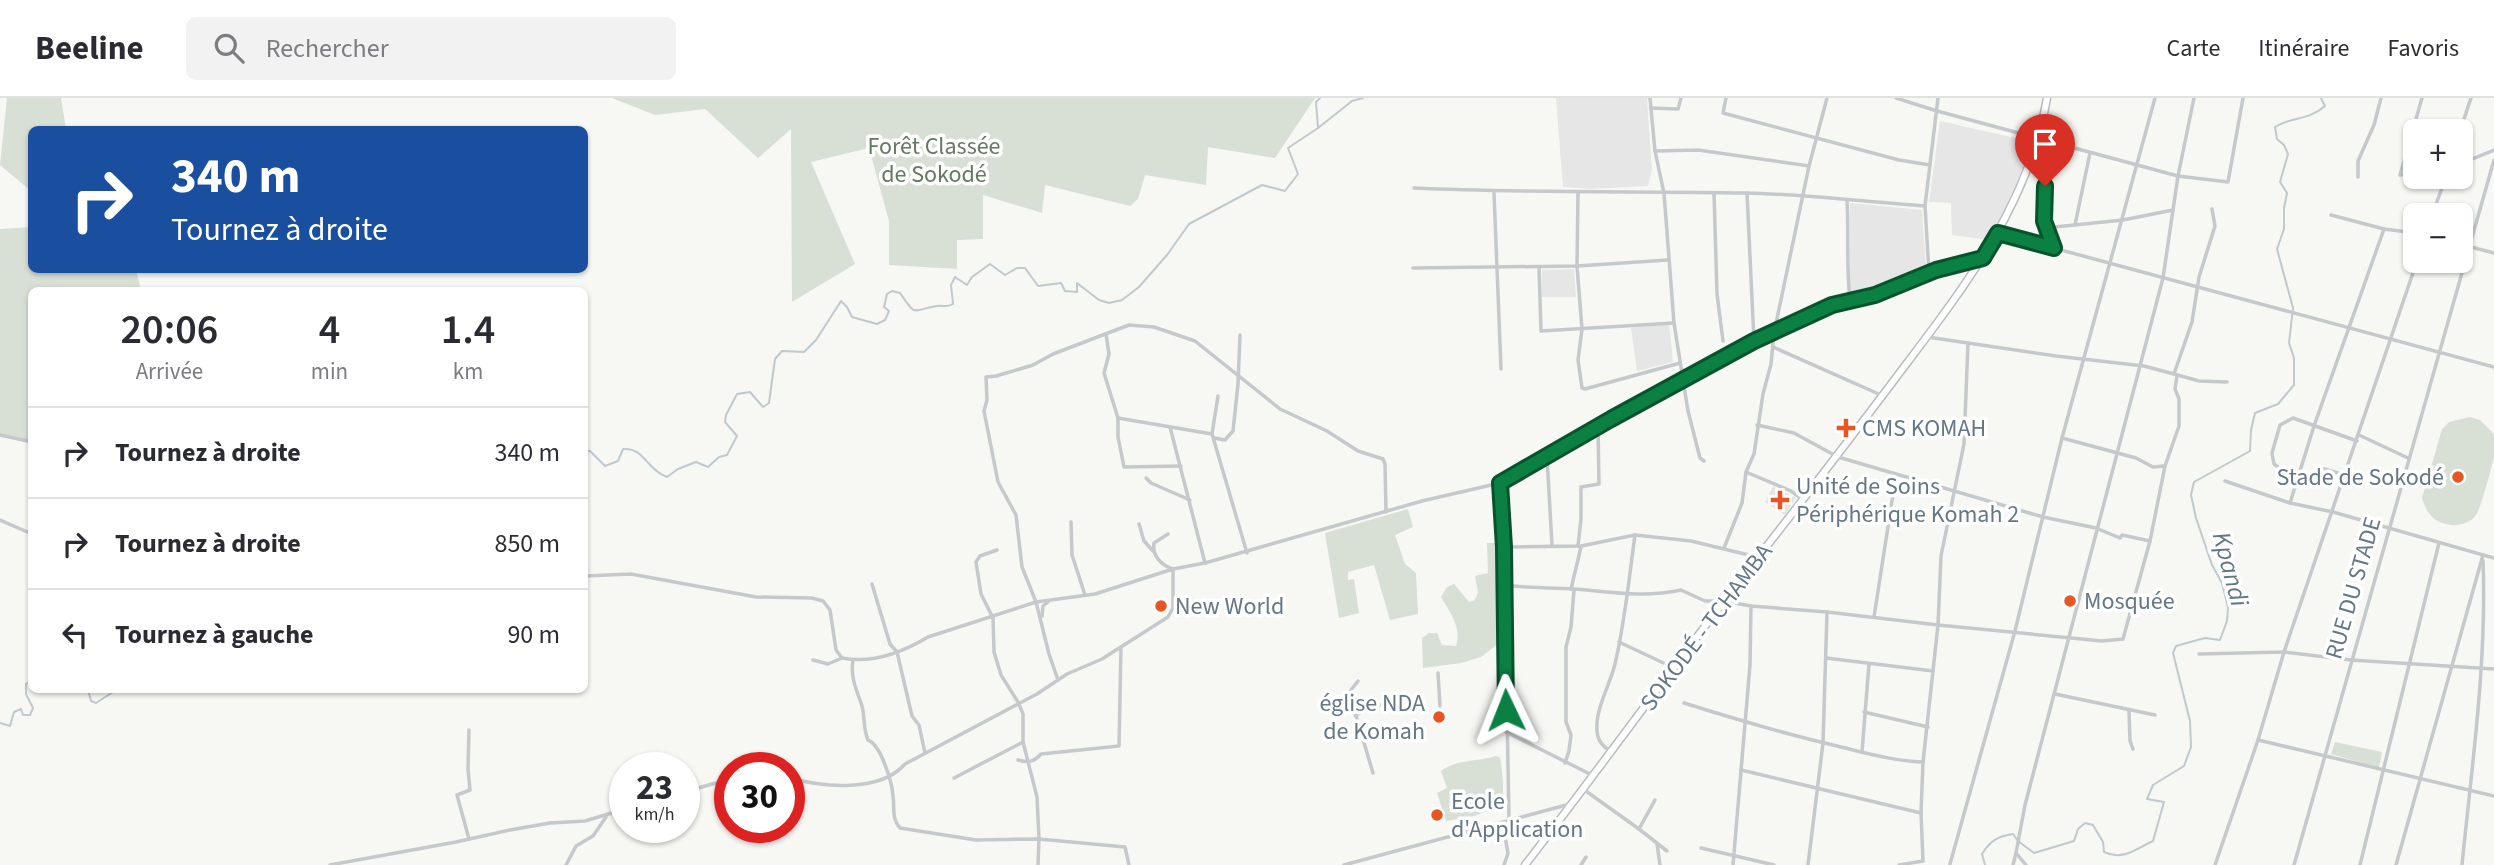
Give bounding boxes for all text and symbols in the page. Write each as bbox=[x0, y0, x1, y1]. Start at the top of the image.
search box bbox=[186, 17, 676, 80]
text: Beeline bbox=[35, 25, 144, 72]
icon: search bbox=[210, 29, 248, 67]
text: Rechercher bbox=[266, 30, 389, 67]
text: Carte bbox=[2166, 31, 2220, 66]
text: Itinéraire bbox=[2258, 31, 2349, 66]
text: Favoris bbox=[2387, 31, 2459, 66]
pin bbox=[2015, 114, 2075, 186]
map controls bbox=[2403, 119, 2473, 273]
button: + bbox=[2403, 119, 2473, 189]
icon: arrive bbox=[2026, 125, 2064, 163]
park label: Forêt Classée de Sokodé bbox=[867, 129, 1001, 192]
text: 340 m bbox=[171, 142, 300, 212]
icon: right bbox=[56, 154, 147, 245]
button: − bbox=[2403, 203, 2473, 273]
text: Tournez à droite bbox=[171, 207, 388, 253]
text: 20:06 bbox=[121, 300, 218, 360]
text: 4 bbox=[319, 300, 340, 360]
text: 1.4 bbox=[441, 300, 495, 360]
text: Arrivée bbox=[136, 355, 203, 388]
text: min bbox=[311, 355, 348, 388]
text: km bbox=[453, 355, 483, 388]
place label: CMS KOMAH bbox=[1862, 411, 1986, 446]
marker: CMS KOMAH bbox=[1836, 418, 1856, 438]
icon: right bbox=[56, 434, 94, 472]
text: Tournez à droite bbox=[115, 434, 301, 471]
text: 340 m bbox=[494, 434, 560, 471]
place label: Stade de Sokodé bbox=[2277, 460, 2444, 495]
place label: Unité de Soins Périphérique Komah 2 bbox=[1796, 469, 2019, 532]
marker: Stade de Sokodé bbox=[2450, 469, 2466, 485]
marker: Unité de Soins Périphérique Komah 2 bbox=[1770, 490, 1790, 510]
street label: RUE DU STADE bbox=[2316, 513, 2390, 663]
icon: right bbox=[56, 525, 94, 563]
text: Tournez à droite bbox=[115, 525, 301, 562]
text: 850 m bbox=[494, 525, 560, 562]
water label: Kpandi bbox=[2203, 528, 2258, 611]
street label: SOKODÉ - TCHAMBA bbox=[1632, 536, 1781, 718]
place label: Mosquée bbox=[2084, 584, 2175, 619]
place label: New World bbox=[1175, 589, 1284, 624]
marker: Mosquée bbox=[2062, 593, 2078, 609]
marker: New World bbox=[1153, 598, 1169, 614]
icon: left bbox=[56, 616, 94, 654]
text: Tournez à gauche bbox=[115, 616, 314, 653]
text: 90 m bbox=[507, 616, 560, 653]
position arrow bbox=[1469, 673, 1543, 747]
place label: église NDA de Komah bbox=[1319, 686, 1425, 749]
marker: église NDA de Komah bbox=[1431, 709, 1447, 725]
speed limit sign: 30 bbox=[714, 752, 805, 843]
text: 23 bbox=[636, 763, 673, 813]
place label: Ecole d'Application bbox=[1451, 784, 1583, 847]
text: km/h bbox=[635, 802, 674, 827]
marker: Ecole d'Application bbox=[1429, 807, 1445, 823]

